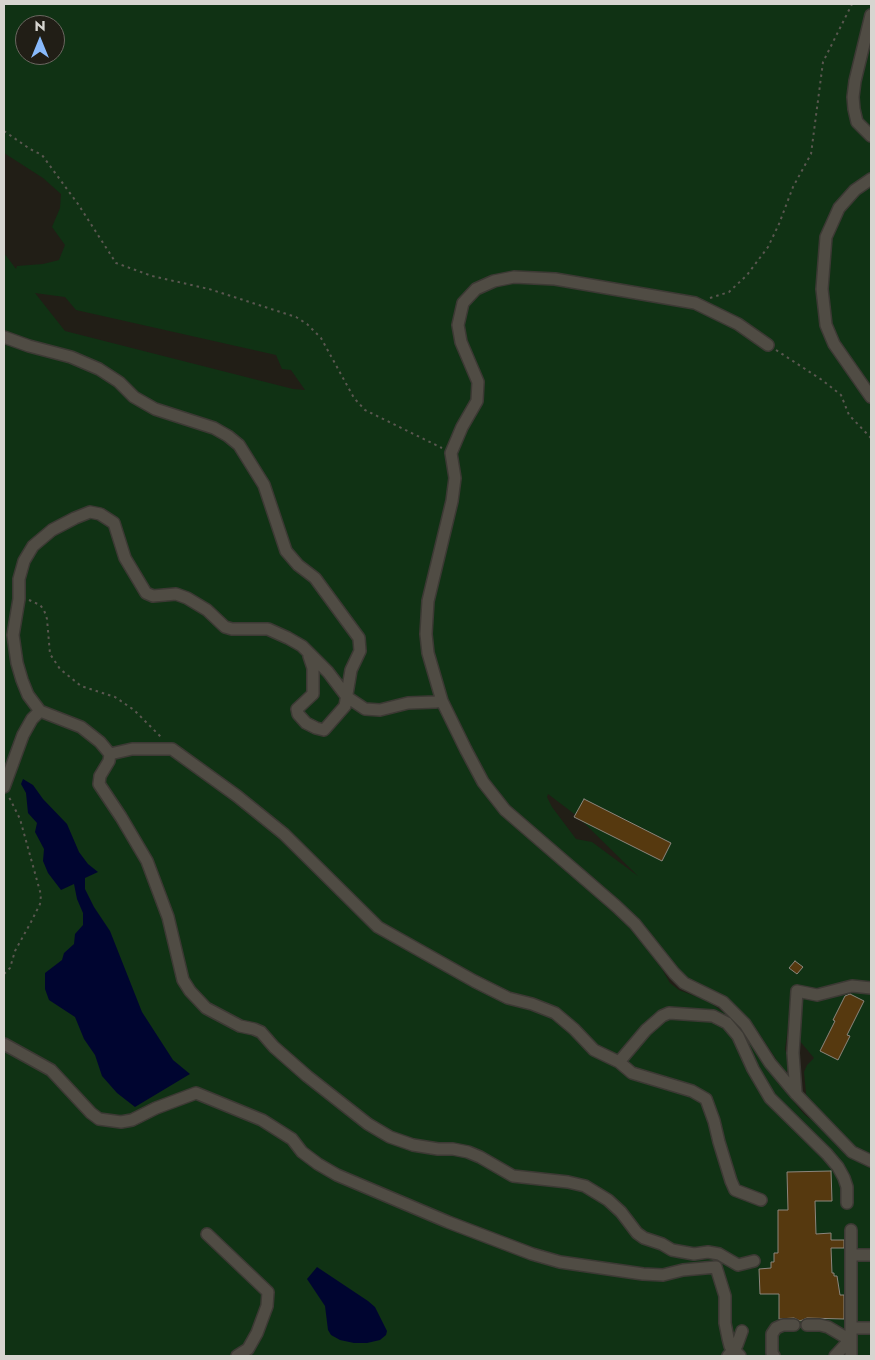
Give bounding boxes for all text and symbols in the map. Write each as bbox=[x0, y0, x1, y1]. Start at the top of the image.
north arrow bbox=[15, 15, 65, 65]
text: N bbox=[34, 16, 46, 36]

